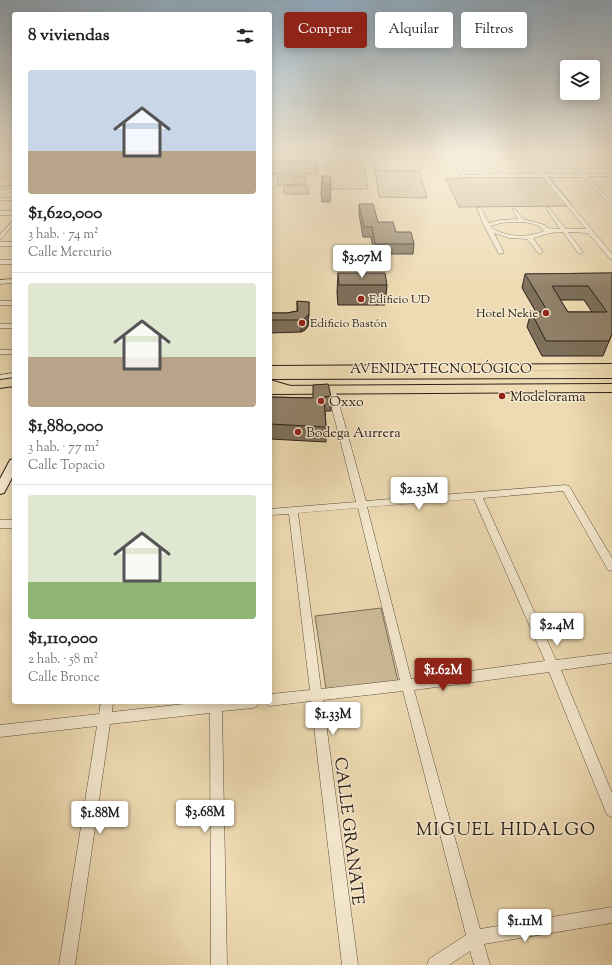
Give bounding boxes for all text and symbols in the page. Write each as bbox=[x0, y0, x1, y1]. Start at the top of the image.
chip: Comprar bbox=[284, 12, 367, 48]
chip: Alquilar bbox=[375, 12, 453, 48]
chip: Filtros bbox=[461, 12, 527, 48]
text: 8 viviendas bbox=[28, 24, 109, 48]
icon: filters bbox=[234, 25, 256, 47]
map controls bbox=[560, 60, 600, 100]
button: layers bbox=[560, 60, 600, 100]
icon: home bbox=[106, 96, 178, 168]
text: $1,620,000 bbox=[28, 202, 102, 226]
text: 3 hab. · 74 m² bbox=[28, 226, 98, 244]
text: Calle Mercurio bbox=[28, 244, 112, 262]
pin: $3.07M bbox=[329, 245, 395, 279]
text: $3.07M bbox=[342, 249, 382, 267]
place label: Edificio UD bbox=[369, 291, 430, 309]
marker: Edificio UD bbox=[356, 294, 366, 304]
place label: Hotel Nekie bbox=[476, 305, 538, 323]
marker: Hotel Nekie bbox=[541, 308, 551, 318]
icon: home bbox=[106, 309, 178, 381]
place label: Edificio Bastón bbox=[310, 315, 387, 333]
marker: Edificio Bastón bbox=[297, 318, 307, 328]
street label: AVENIDA TECNOLÓGICO bbox=[350, 360, 532, 380]
place label: Modelorama bbox=[510, 388, 586, 408]
marker: Modelorama bbox=[497, 391, 507, 401]
place label: Oxxo bbox=[329, 393, 364, 413]
marker: Oxxo bbox=[316, 396, 326, 406]
text: $1,880,000 bbox=[28, 415, 103, 439]
place label: Bodega Aurrera bbox=[306, 424, 401, 444]
marker: Bodega Aurrera bbox=[293, 427, 303, 437]
text: 3 hab. · 77 m² bbox=[28, 439, 99, 457]
text: Calle Topacio bbox=[28, 457, 105, 475]
pin: $2.33M bbox=[386, 477, 452, 511]
text: $2.33M bbox=[400, 481, 438, 499]
icon: home bbox=[106, 521, 178, 593]
pin: $2.4M bbox=[529, 613, 585, 647]
text: $2.4M bbox=[540, 617, 574, 635]
text: $1,110,000 bbox=[28, 627, 98, 651]
text: 2 hab. · 58 m² bbox=[28, 651, 98, 669]
pin: $1.62M bbox=[410, 658, 476, 692]
text: $1.62M bbox=[424, 662, 462, 680]
text: Calle Bronce bbox=[28, 669, 100, 687]
pin: $1.33M bbox=[300, 702, 366, 736]
text: $1.33M bbox=[314, 706, 352, 724]
street label: CALLE GRANATE bbox=[327, 756, 369, 907]
pin: $3.68M bbox=[172, 800, 238, 834]
pin: $1.88M bbox=[67, 801, 133, 835]
text: $3.68M bbox=[185, 804, 225, 822]
text: $1.88M bbox=[80, 805, 120, 823]
district label: MIGUEL HIDALGO bbox=[416, 818, 596, 844]
pin: $1.11M bbox=[492, 909, 558, 943]
text: $1.11M bbox=[507, 913, 543, 931]

